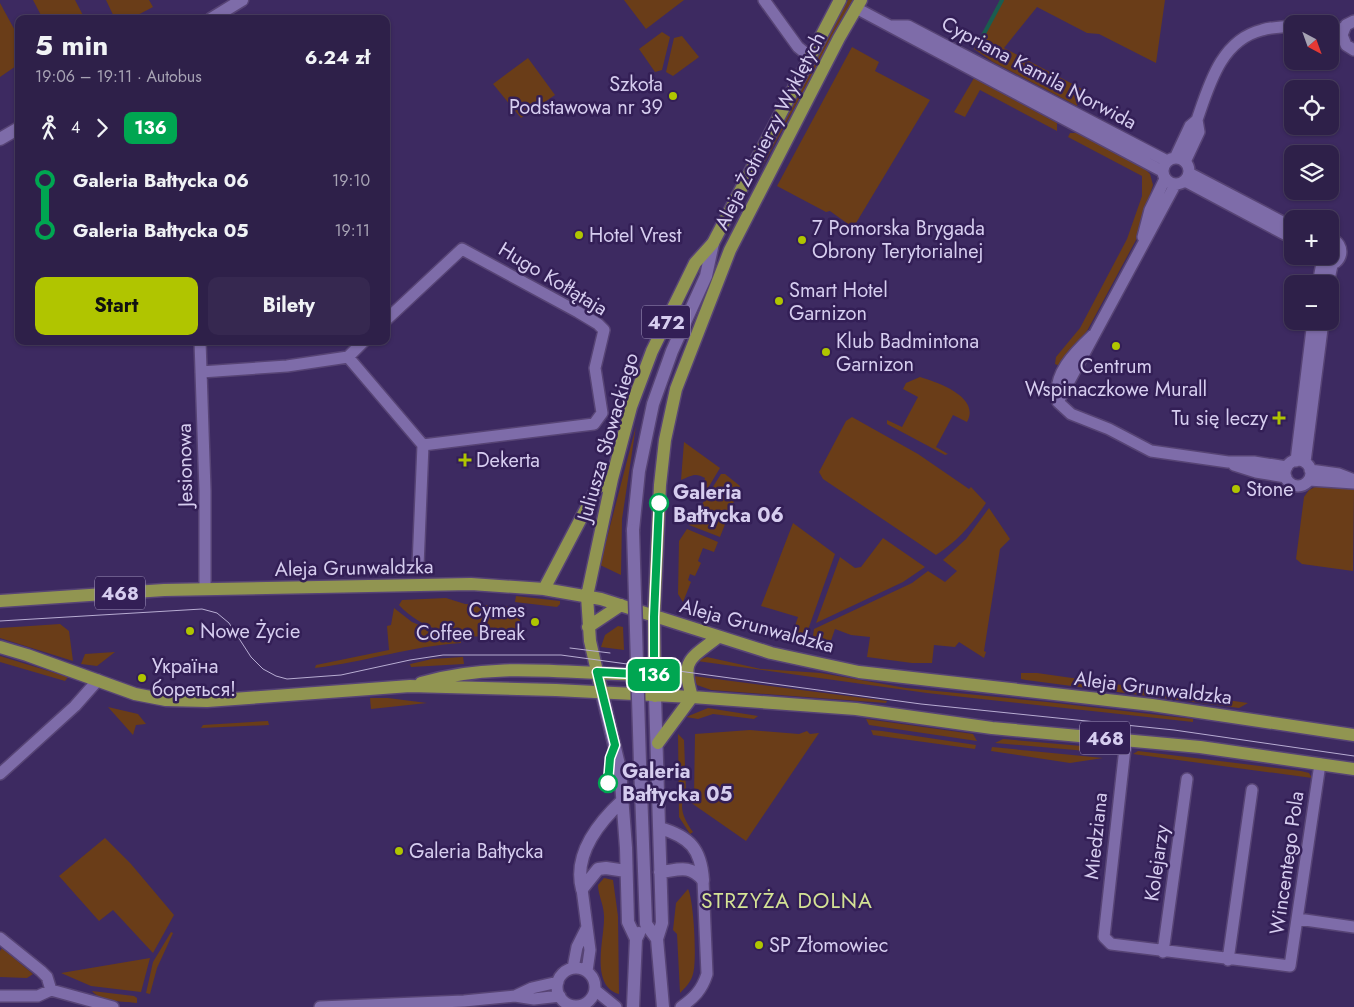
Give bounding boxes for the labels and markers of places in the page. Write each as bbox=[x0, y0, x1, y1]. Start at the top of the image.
place label: Szkoła Podstawowa nr 39 bbox=[509, 70, 663, 122]
marker: Szkoła Podstawowa nr 39 bbox=[667, 90, 679, 102]
place label: 7 Pomorska Brygada Obrony Terytorialnej bbox=[812, 214, 985, 266]
place label: Hotel Vrest bbox=[589, 221, 682, 250]
marker: Hotel Vrest bbox=[573, 229, 585, 241]
marker: 7 Pomorska Brygada Obrony Terytorialnej bbox=[796, 234, 808, 246]
place label: Smart Hotel Garnizon bbox=[789, 276, 888, 328]
marker: Smart Hotel Garnizon bbox=[773, 295, 785, 307]
place label: Klub Badmintona Garnizon bbox=[836, 327, 979, 379]
marker: Centrum Wspinaczkowe Murall bbox=[1110, 340, 1122, 352]
marker: Klub Badmintona Garnizon bbox=[820, 346, 832, 358]
place label: Centrum Wspinaczkowe Murall bbox=[1025, 352, 1207, 404]
place label: Tu się leczy bbox=[1171, 404, 1268, 433]
marker: Tu się leczy bbox=[1272, 411, 1286, 425]
place label: Dekerta bbox=[476, 446, 540, 475]
marker: Dekerta bbox=[458, 453, 472, 467]
place label: Stone bbox=[1246, 475, 1293, 504]
place label: Galeria Bałtycka 06 bbox=[673, 478, 784, 530]
marker: Stone bbox=[1230, 483, 1242, 495]
marker: Galeria Bałtycka 06 bbox=[649, 493, 669, 513]
place label: Cymes Coffee Break bbox=[416, 596, 525, 648]
marker: Cymes Coffee Break bbox=[529, 616, 541, 628]
place label: Nowe Życie bbox=[200, 617, 300, 646]
marker: Nowe Życie bbox=[184, 625, 196, 637]
place label: Україна бореться! bbox=[152, 652, 236, 704]
marker: Україна бореться! bbox=[136, 672, 148, 684]
place label: Galeria Bałtycka 05 bbox=[622, 757, 732, 809]
marker: Galeria Bałtycka 05 bbox=[598, 773, 618, 793]
place label: Galeria Bałtycka bbox=[409, 837, 543, 866]
marker: Galeria Bałtycka bbox=[393, 845, 405, 857]
place label: SP Złomowiec bbox=[769, 931, 888, 960]
marker: SP Złomowiec bbox=[753, 939, 765, 951]

